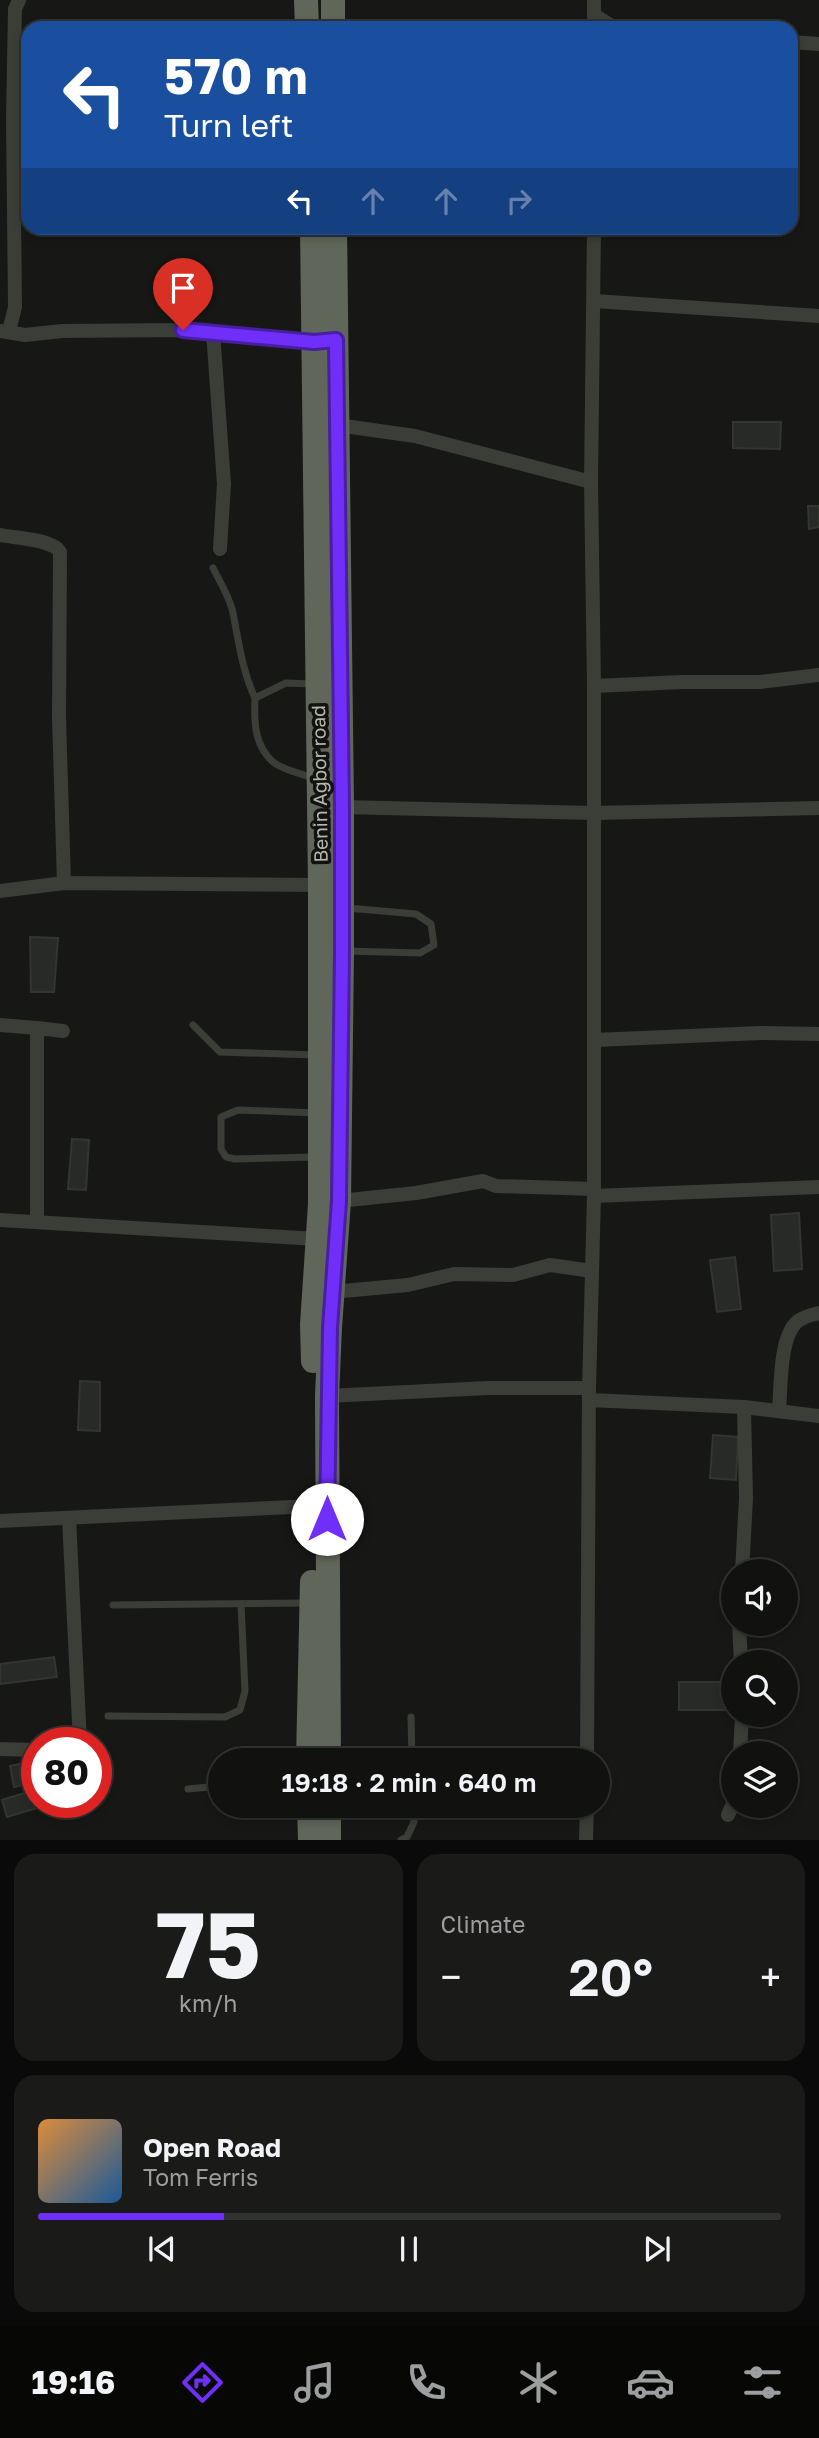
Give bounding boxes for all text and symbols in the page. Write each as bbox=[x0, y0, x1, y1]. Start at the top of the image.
text: 570 m bbox=[164, 46, 308, 105]
icon: left bbox=[49, 49, 140, 140]
text: Turn left bbox=[164, 106, 293, 144]
icon: left bbox=[281, 182, 319, 220]
icon: ahead bbox=[354, 182, 392, 220]
icon: ahead bbox=[427, 182, 465, 220]
icon: right bbox=[500, 182, 538, 220]
pin bbox=[153, 258, 213, 330]
icon: arrive bbox=[164, 269, 202, 307]
street label: Benin Agbor road bbox=[306, 705, 332, 863]
position arrow bbox=[290, 1482, 364, 1556]
map controls bbox=[721, 1559, 798, 1818]
button: sound bbox=[721, 1559, 798, 1636]
button: search bbox=[721, 1650, 798, 1727]
speed limit sign: 80 bbox=[21, 1727, 112, 1818]
button: layers bbox=[721, 1741, 798, 1818]
text: 19:18 · 2 min · 640 m bbox=[282, 1767, 536, 1798]
text: 75 bbox=[156, 1889, 261, 1998]
text: Climate bbox=[441, 1910, 525, 1938]
text: 20° bbox=[568, 1945, 653, 2007]
text: − bbox=[441, 1954, 461, 1999]
text: + bbox=[760, 1954, 781, 1999]
text: km/h bbox=[179, 1989, 238, 2017]
text: Open Road bbox=[143, 2132, 281, 2163]
text: Tom Ferris bbox=[143, 2163, 258, 2191]
icon: previous bbox=[143, 2230, 181, 2268]
icon: pause bbox=[390, 2230, 428, 2268]
icon: next bbox=[638, 2230, 676, 2268]
icon: directions bbox=[178, 2358, 227, 2407]
icon: music bbox=[290, 2358, 339, 2407]
icon: phone bbox=[402, 2358, 451, 2407]
icon: climate bbox=[514, 2358, 563, 2407]
icon: car bbox=[626, 2358, 675, 2407]
icon: filters bbox=[738, 2358, 787, 2407]
text: 19:16 bbox=[32, 2363, 115, 2401]

